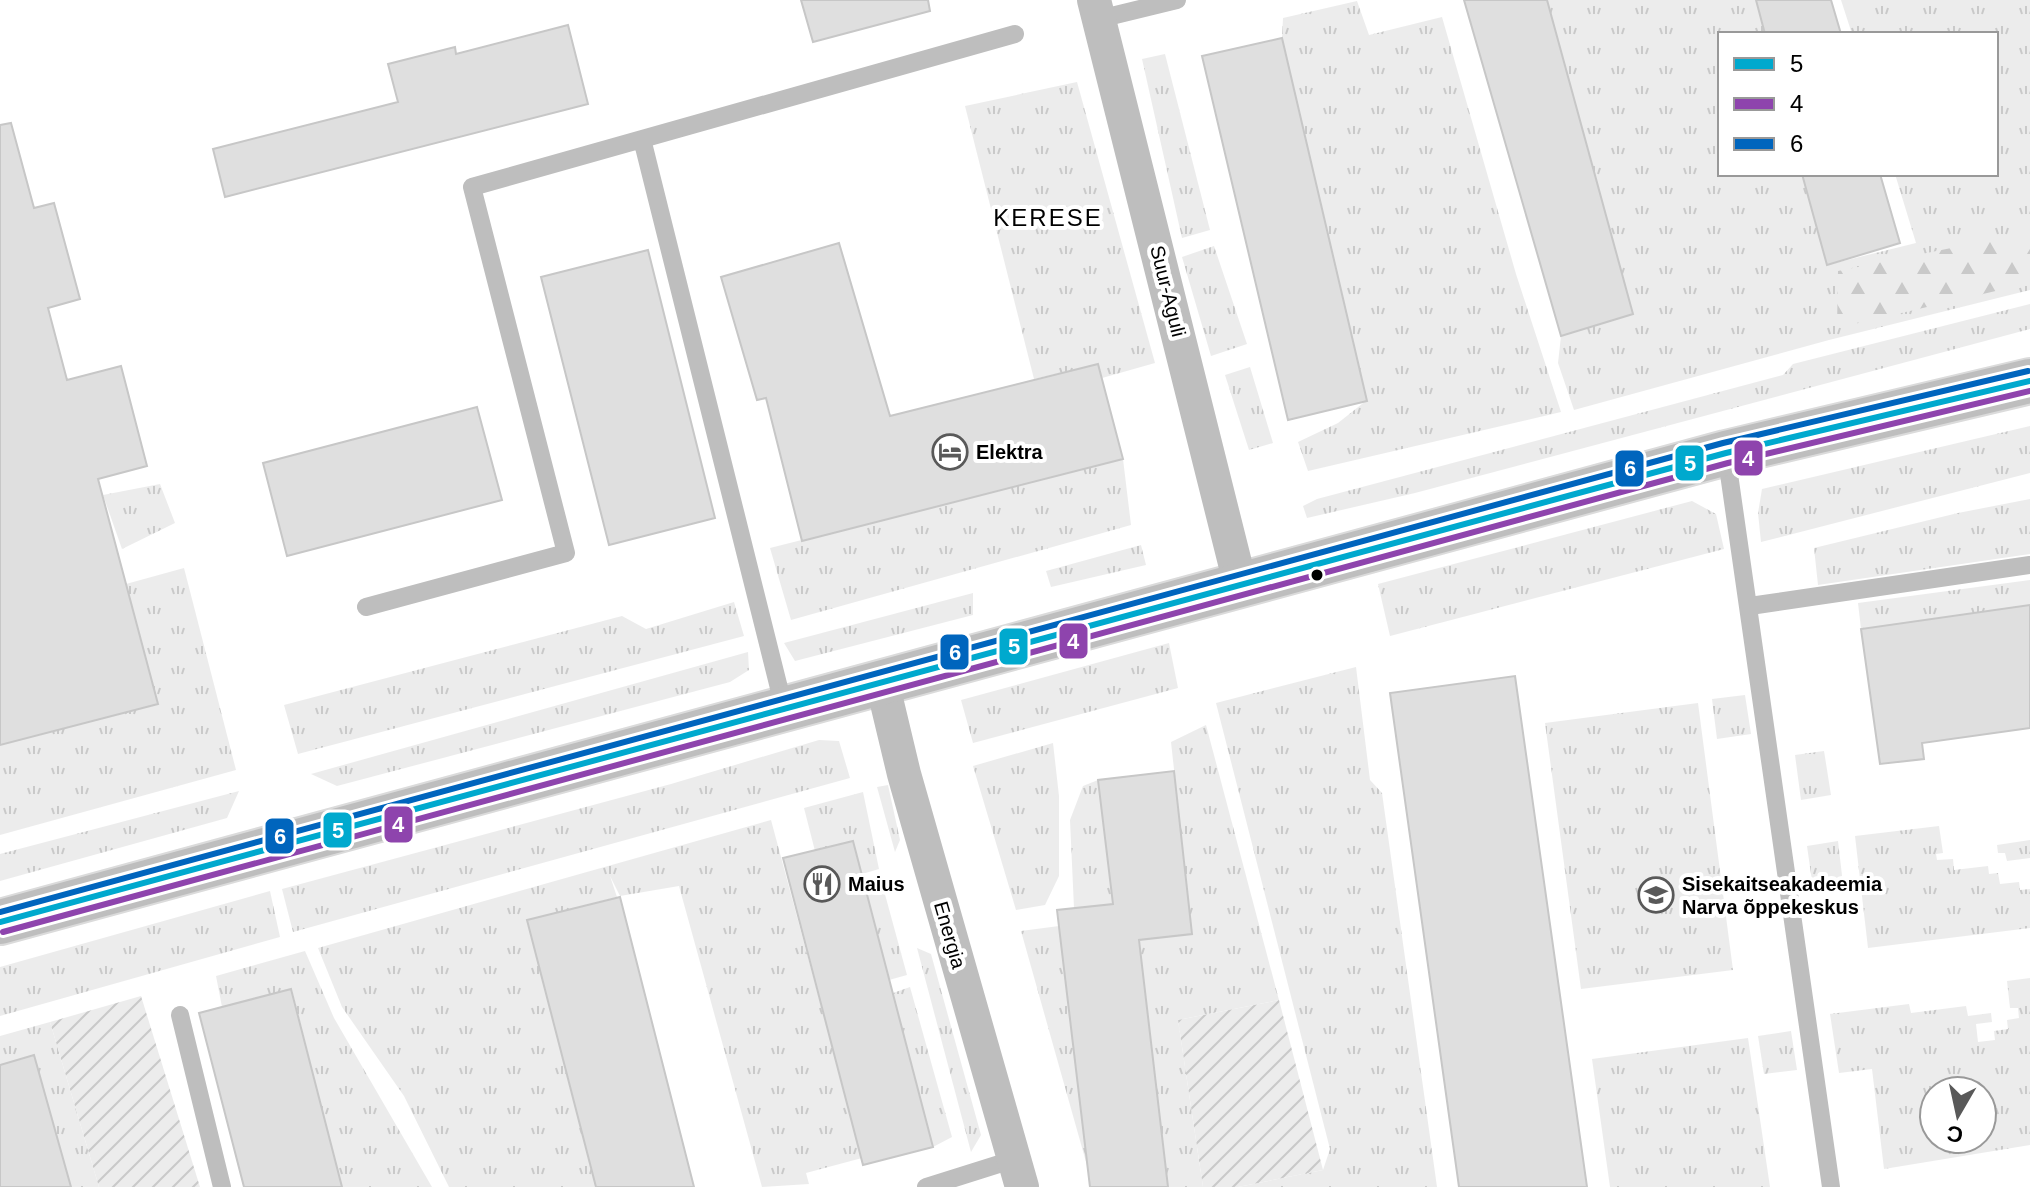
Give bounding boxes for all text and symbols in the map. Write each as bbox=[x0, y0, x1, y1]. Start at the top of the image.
legend bbox=[1718, 32, 1998, 176]
text: 5 bbox=[1790, 50, 1803, 77]
text: 4 bbox=[1790, 90, 1803, 117]
text: 6 bbox=[1790, 130, 1803, 157]
district label: KERESE bbox=[993, 204, 1103, 231]
street label: Suur-Aguli bbox=[1146, 243, 1190, 339]
hotel icon: Elektra bbox=[931, 433, 969, 471]
line badge: 4 bbox=[1733, 439, 1764, 477]
place label: Elektra bbox=[976, 441, 1044, 463]
line badge: 5 bbox=[1674, 444, 1705, 482]
text: 4 bbox=[1742, 446, 1755, 471]
line badge: 6 bbox=[1614, 449, 1645, 488]
text: 5 bbox=[1684, 451, 1696, 476]
text: 6 bbox=[1624, 456, 1636, 481]
unlabelled marker bbox=[1309, 567, 1325, 583]
line badge: 4 bbox=[1058, 622, 1089, 660]
line badge: 5 bbox=[998, 627, 1029, 666]
text: 4 bbox=[1067, 629, 1080, 654]
line badge: 6 bbox=[939, 633, 970, 671]
text: 5 bbox=[1008, 634, 1020, 659]
text: 6 bbox=[949, 640, 961, 665]
line badge: 4 bbox=[383, 805, 414, 844]
line badge: 5 bbox=[322, 811, 353, 849]
text: 4 bbox=[392, 812, 405, 837]
line badge: 6 bbox=[264, 817, 295, 855]
text: 5 bbox=[332, 818, 344, 843]
text: 6 bbox=[274, 824, 286, 849]
restaurant icon: Maius bbox=[803, 865, 841, 903]
place label: Maius bbox=[848, 873, 905, 895]
place label: Sisekaitseakadeemia Narva õppekeskus bbox=[1682, 873, 1883, 918]
school or university icon: Sisekaitseakadeemia Narva õppekeskus bbox=[1637, 876, 1675, 914]
street label: Energia bbox=[930, 899, 970, 972]
north arrow bbox=[1918, 1075, 1998, 1155]
text: С bbox=[1945, 1121, 1965, 1148]

